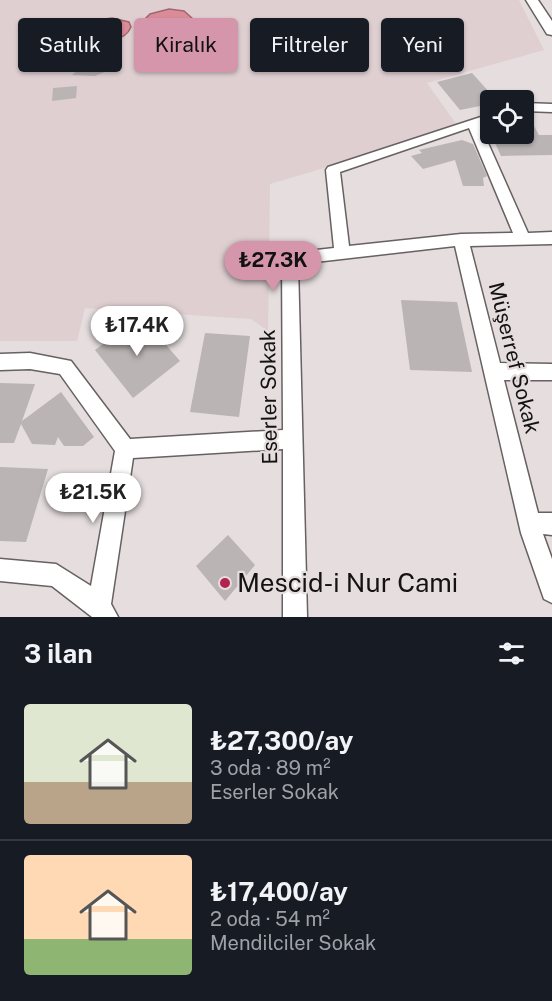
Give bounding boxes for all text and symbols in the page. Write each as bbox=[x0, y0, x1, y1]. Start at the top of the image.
chip: Satılık bbox=[18, 18, 122, 72]
chip: Kiralık bbox=[134, 18, 238, 72]
chip: Filtreler bbox=[250, 18, 369, 72]
chip: Yeni bbox=[381, 18, 464, 72]
map controls bbox=[480, 90, 534, 144]
button: locate bbox=[480, 90, 534, 144]
pin: ₺27.3K bbox=[224, 241, 322, 292]
text: ₺27.3K bbox=[238, 248, 308, 272]
street label: Müşerref Sokak bbox=[484, 279, 545, 436]
pin: ₺17.4K bbox=[88, 306, 186, 357]
text: ₺17.4K bbox=[105, 313, 169, 337]
street label: Eserler Sokak bbox=[255, 329, 282, 465]
pin: ₺21.5K bbox=[44, 473, 142, 524]
text: ₺21.5K bbox=[59, 480, 127, 504]
place label: Mescid-i Nur Cami bbox=[237, 567, 458, 598]
marker: Mescid-i Nur Cami bbox=[218, 576, 232, 590]
icon: filters bbox=[495, 637, 528, 670]
text: 3 ilan bbox=[24, 638, 93, 669]
text: ₺27,300/ay bbox=[210, 725, 354, 756]
icon: home bbox=[72, 728, 144, 800]
text: 3 oda · 89 m² bbox=[210, 756, 331, 780]
text: Eserler Sokak bbox=[210, 780, 339, 804]
text: ₺17,400/ay bbox=[210, 876, 348, 907]
icon: home bbox=[72, 879, 144, 951]
text: 2 oda · 54 m² bbox=[210, 907, 330, 931]
text: Mendilciler Sokak bbox=[210, 931, 376, 955]

